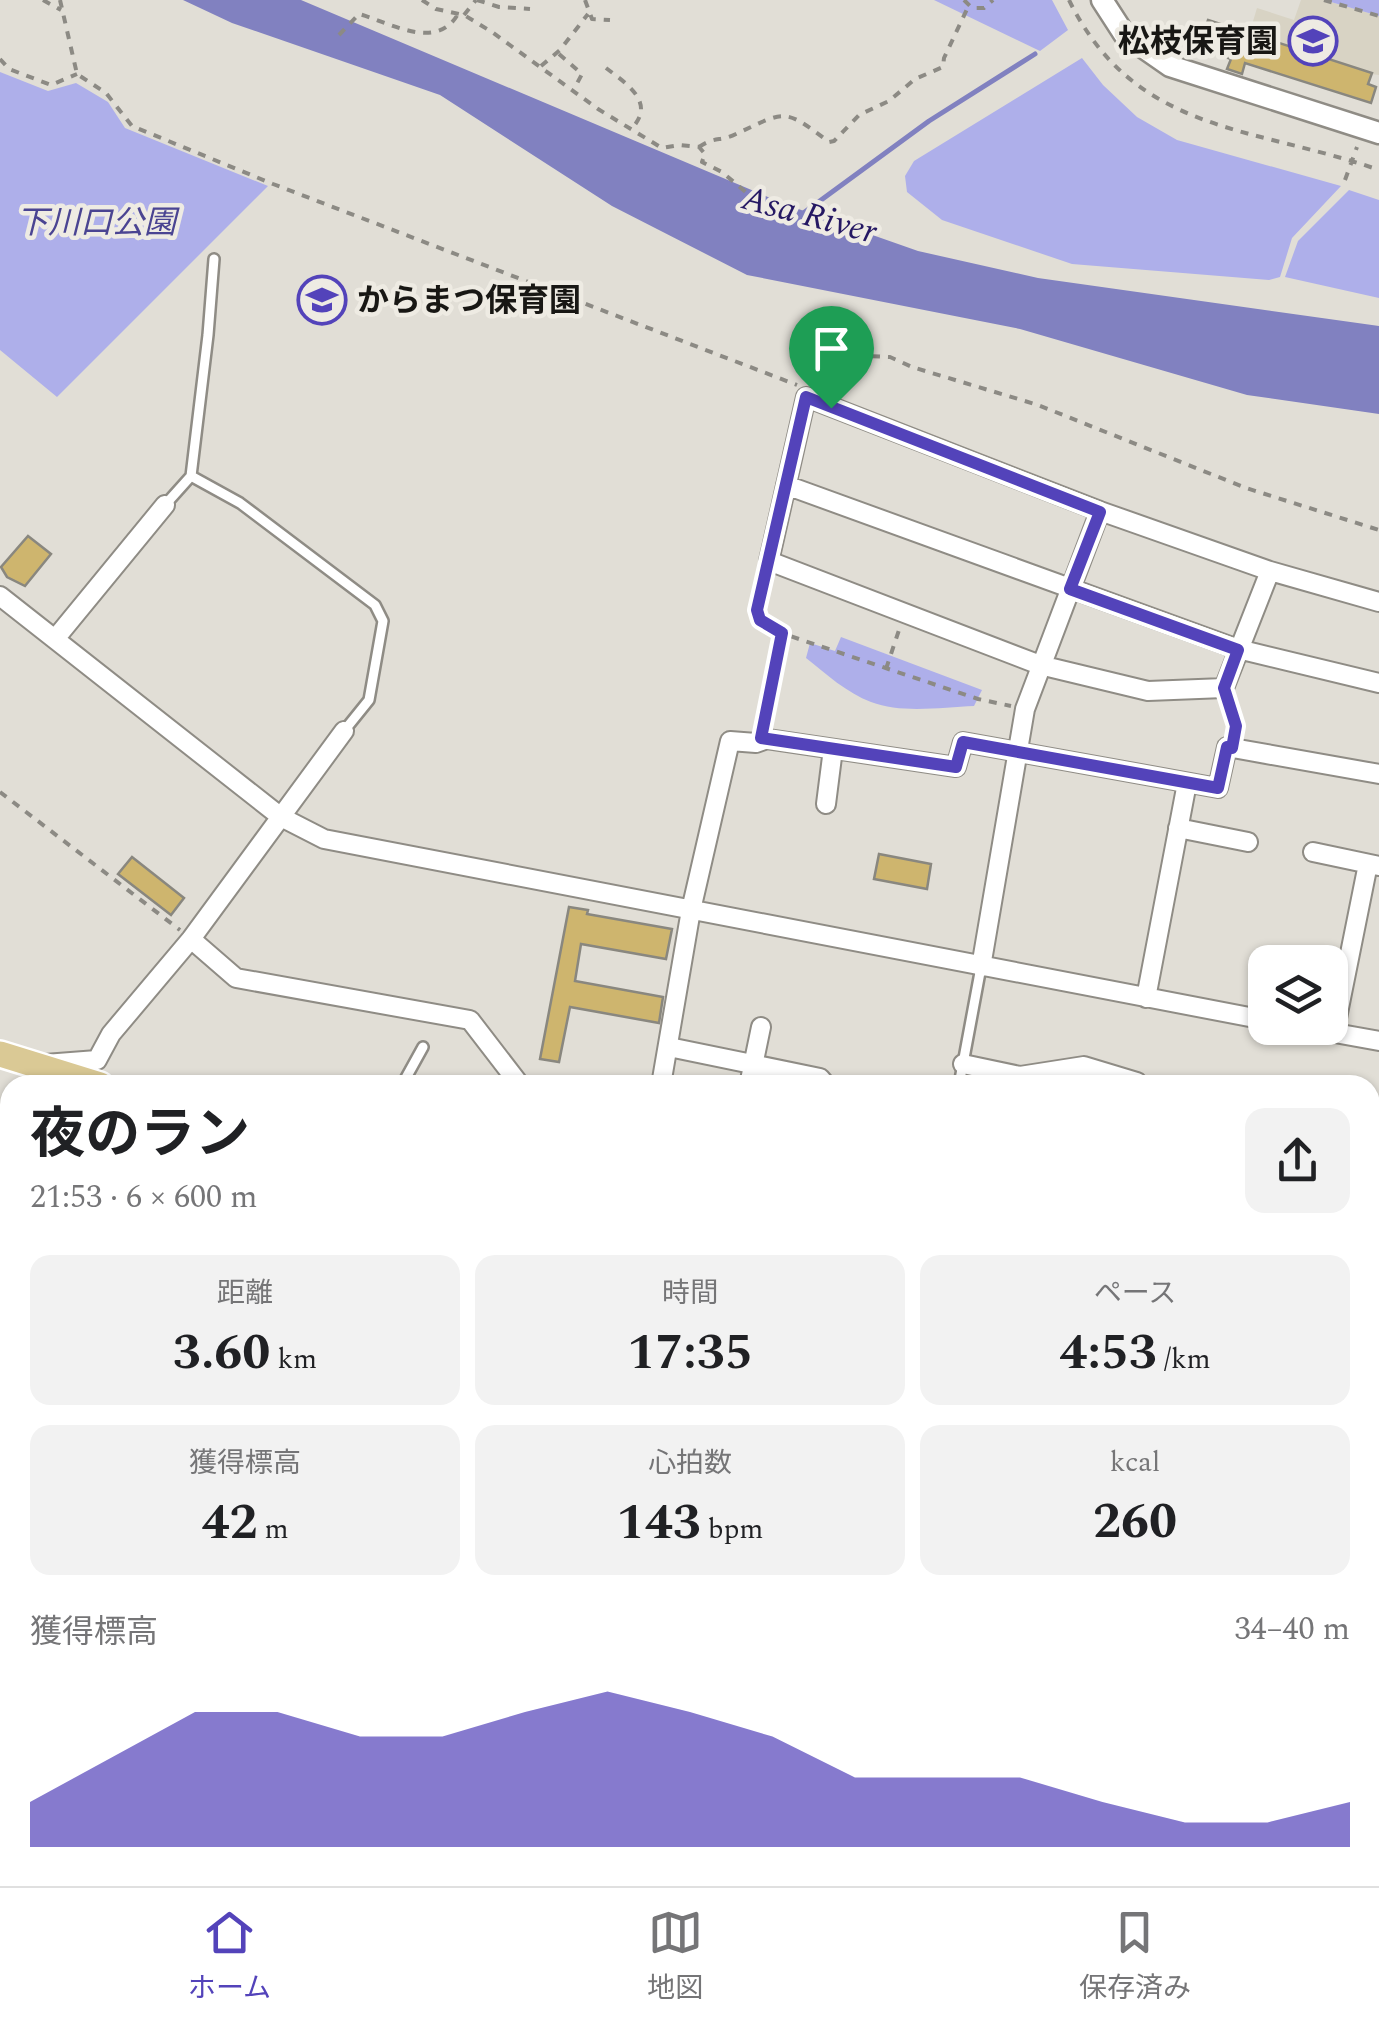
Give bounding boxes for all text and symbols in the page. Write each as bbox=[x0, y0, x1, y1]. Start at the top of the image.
school or university icon: 松枝保育園 bbox=[1287, 15, 1339, 67]
place label: 松枝保育園 bbox=[1118, 18, 1278, 67]
water label: Asa River bbox=[736, 172, 884, 259]
park label: 下川口公園 bbox=[16, 199, 180, 248]
school or university icon: からまつ保育園 bbox=[296, 274, 348, 326]
place label: からまつ保育園 bbox=[357, 277, 581, 326]
pin bbox=[789, 306, 874, 409]
icon: arrive bbox=[804, 321, 859, 376]
map controls bbox=[1248, 945, 1348, 1045]
button: layers bbox=[1248, 945, 1348, 1045]
text: 夜のラン bbox=[30, 1094, 250, 1177]
button: share bbox=[1245, 1108, 1350, 1213]
text: 21:53 · 6 × 600 m bbox=[30, 1173, 258, 1222]
text: 距離 bbox=[217, 1272, 273, 1315]
text: 時間 bbox=[662, 1272, 718, 1315]
text: ペース bbox=[1094, 1272, 1176, 1315]
text: 3.60 bbox=[173, 1315, 270, 1391]
text: 17:35 bbox=[627, 1315, 753, 1391]
text: 4:53 bbox=[1059, 1315, 1157, 1391]
text: km bbox=[270, 1338, 317, 1381]
text: /km bbox=[1157, 1338, 1211, 1381]
text: kcal bbox=[1110, 1441, 1160, 1484]
text: 獲得標高 bbox=[189, 1442, 301, 1485]
text: 心拍数 bbox=[648, 1442, 732, 1485]
text: 260 bbox=[1093, 1484, 1177, 1560]
text: 42 bbox=[201, 1485, 258, 1561]
text: 143 bbox=[617, 1485, 701, 1561]
text: m bbox=[258, 1508, 289, 1551]
text: bpm bbox=[701, 1508, 763, 1551]
text: 34–40 m bbox=[1234, 1605, 1350, 1654]
text: 獲得標高 bbox=[30, 1608, 158, 1657]
tab: ホーム bbox=[188, 1905, 271, 2010]
tab: 地図 bbox=[647, 1905, 703, 2010]
tab: 保存済み bbox=[1079, 1905, 1191, 2010]

